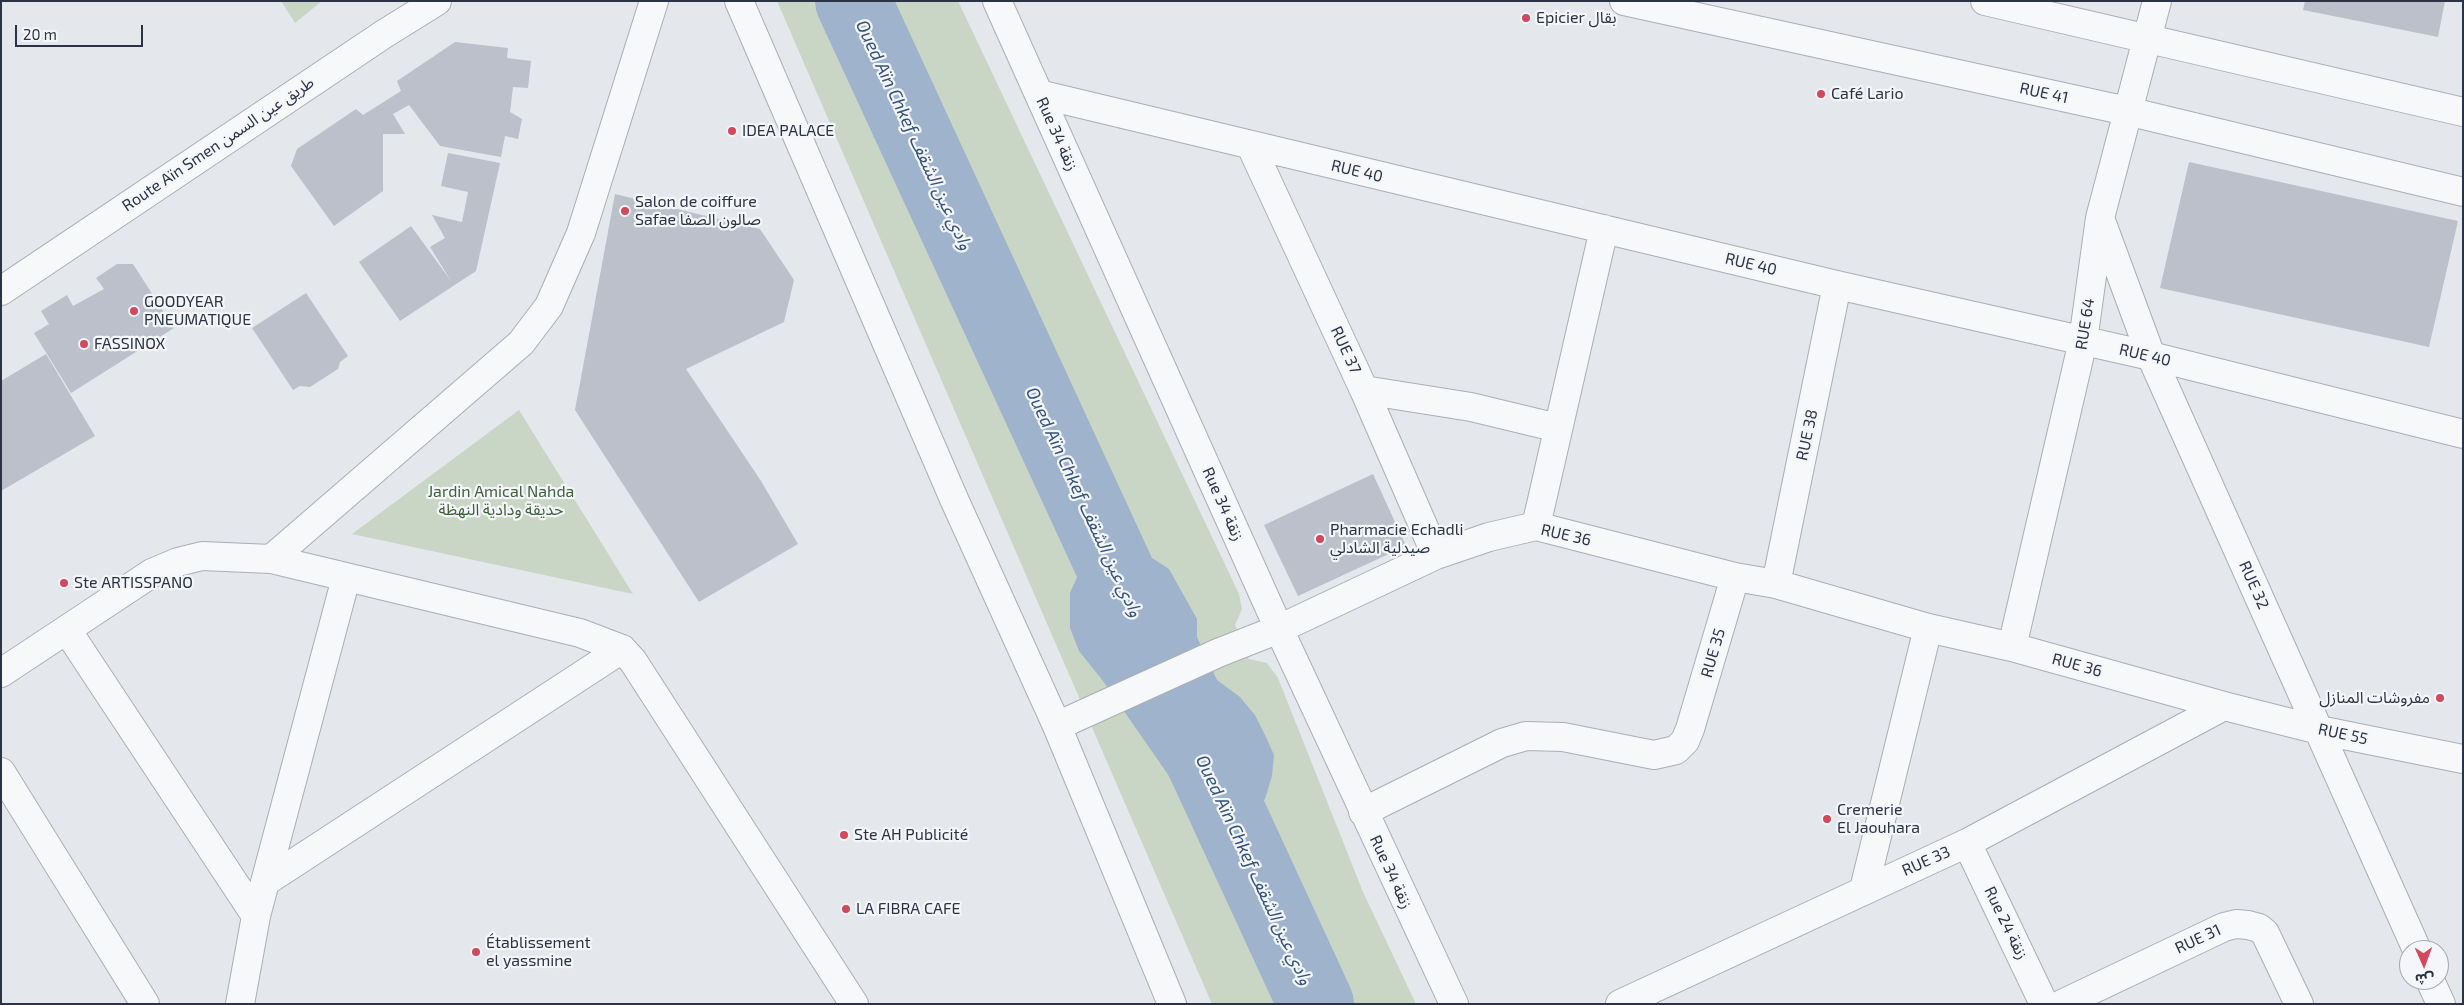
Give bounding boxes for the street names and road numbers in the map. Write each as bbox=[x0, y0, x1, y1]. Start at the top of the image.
street label: Route Aïn Smen طريق عين السمن bbox=[118, 73, 318, 215]
street label: RUE 41 bbox=[2018, 78, 2070, 108]
street label: Rue 34 زنقة bbox=[1032, 94, 1082, 174]
street label: RUE 40 bbox=[1329, 156, 1385, 186]
street label: RUE 40 bbox=[1723, 249, 1779, 279]
street label: RUE 64 bbox=[2071, 297, 2099, 351]
street label: RUE 37 bbox=[1327, 323, 1365, 377]
street label: RUE 40 bbox=[2117, 340, 2173, 370]
street label: RUE 38 bbox=[1792, 408, 1822, 462]
street label: Rue 34 زنقة bbox=[1198, 464, 1248, 544]
street label: RUE 36 bbox=[1539, 520, 1593, 550]
street label: RUE 32 bbox=[2235, 558, 2273, 612]
street label: RUE 35 bbox=[1697, 626, 1729, 680]
street label: RUE 36 bbox=[2050, 649, 2104, 681]
street label: RUE 55 bbox=[2316, 719, 2370, 749]
street label: Rue 34 زنقة bbox=[1366, 832, 1416, 912]
street label: RUE 33 bbox=[1899, 842, 1953, 880]
street label: Rue 24 زنقة bbox=[1980, 883, 2032, 963]
street label: RUE 31 bbox=[2172, 920, 2224, 958]

